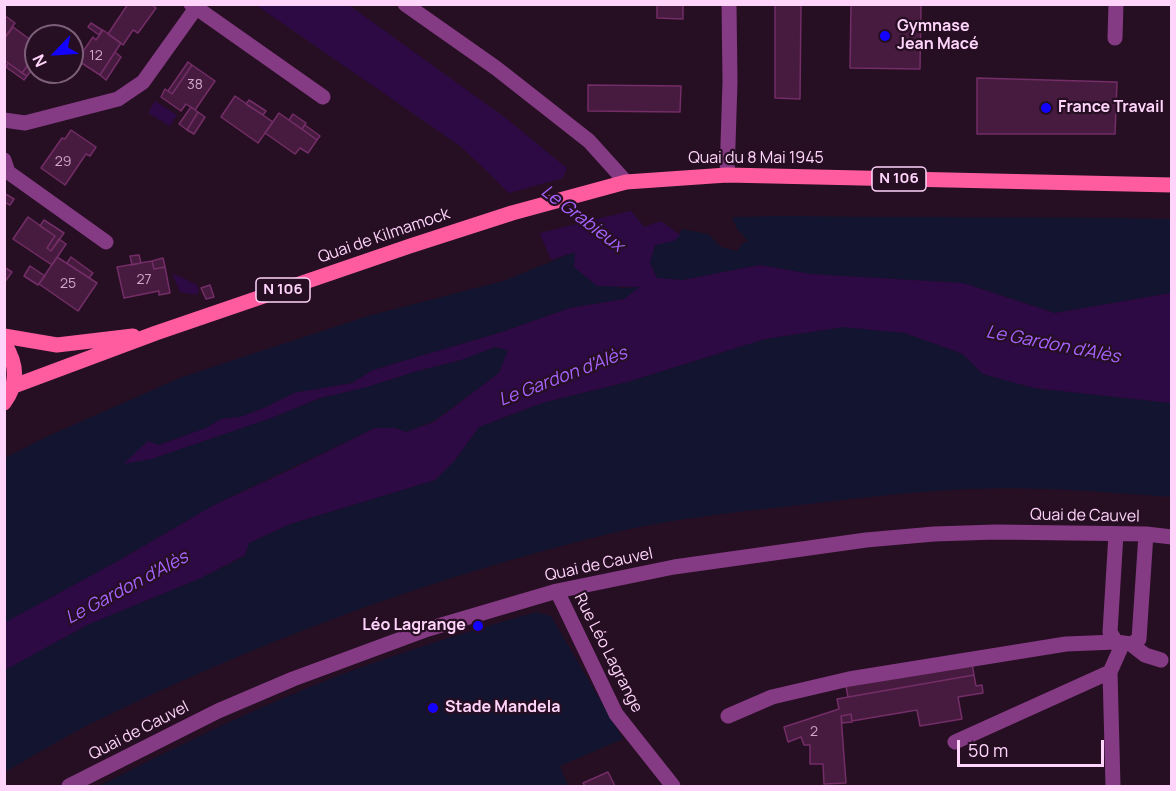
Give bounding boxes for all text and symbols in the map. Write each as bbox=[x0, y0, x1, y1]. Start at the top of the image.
place label: Gymnase Jean Macé bbox=[897, 17, 979, 55]
north arrow bbox=[24, 24, 84, 84]
marker: Gymnase Jean Macé bbox=[878, 29, 892, 43]
house number: 12 bbox=[89, 48, 103, 64]
text: N bbox=[27, 51, 52, 71]
house number: 38 bbox=[187, 77, 203, 93]
place label: France Travail bbox=[1058, 98, 1164, 118]
marker: France Travail bbox=[1039, 101, 1053, 115]
street label: Quai du 8 Mai 1945 bbox=[688, 149, 824, 169]
house number: 29 bbox=[55, 154, 71, 170]
road number: N 106 bbox=[872, 167, 926, 191]
water label: Le Grabieux bbox=[536, 181, 628, 257]
street label: Quai de Kilmamock bbox=[316, 204, 452, 268]
house number: 27 bbox=[136, 272, 152, 288]
house number: 25 bbox=[60, 276, 76, 292]
road number: N 106 bbox=[256, 278, 310, 302]
water label: Le Gardon d'Alès bbox=[984, 321, 1122, 369]
water label: Le Gardon d'Alès bbox=[496, 343, 630, 411]
street label: Quai de Cauvel bbox=[1030, 505, 1140, 527]
street label: Quai de Cauvel bbox=[543, 544, 655, 586]
water label: Le Gardon d'Alès bbox=[62, 547, 192, 629]
street label: Rue Léo Lagrange bbox=[570, 590, 646, 716]
place label: Léo Lagrange bbox=[362, 616, 466, 636]
marker: Léo Lagrange bbox=[471, 619, 485, 633]
street label: Quai de Cauvel bbox=[86, 698, 192, 764]
place label: Stade Mandela bbox=[445, 698, 560, 718]
marker: Stade Mandela bbox=[426, 701, 440, 715]
house number: 2 bbox=[810, 724, 818, 740]
scale bar bbox=[960, 728, 1107, 766]
text: 50 m bbox=[968, 738, 1008, 762]

